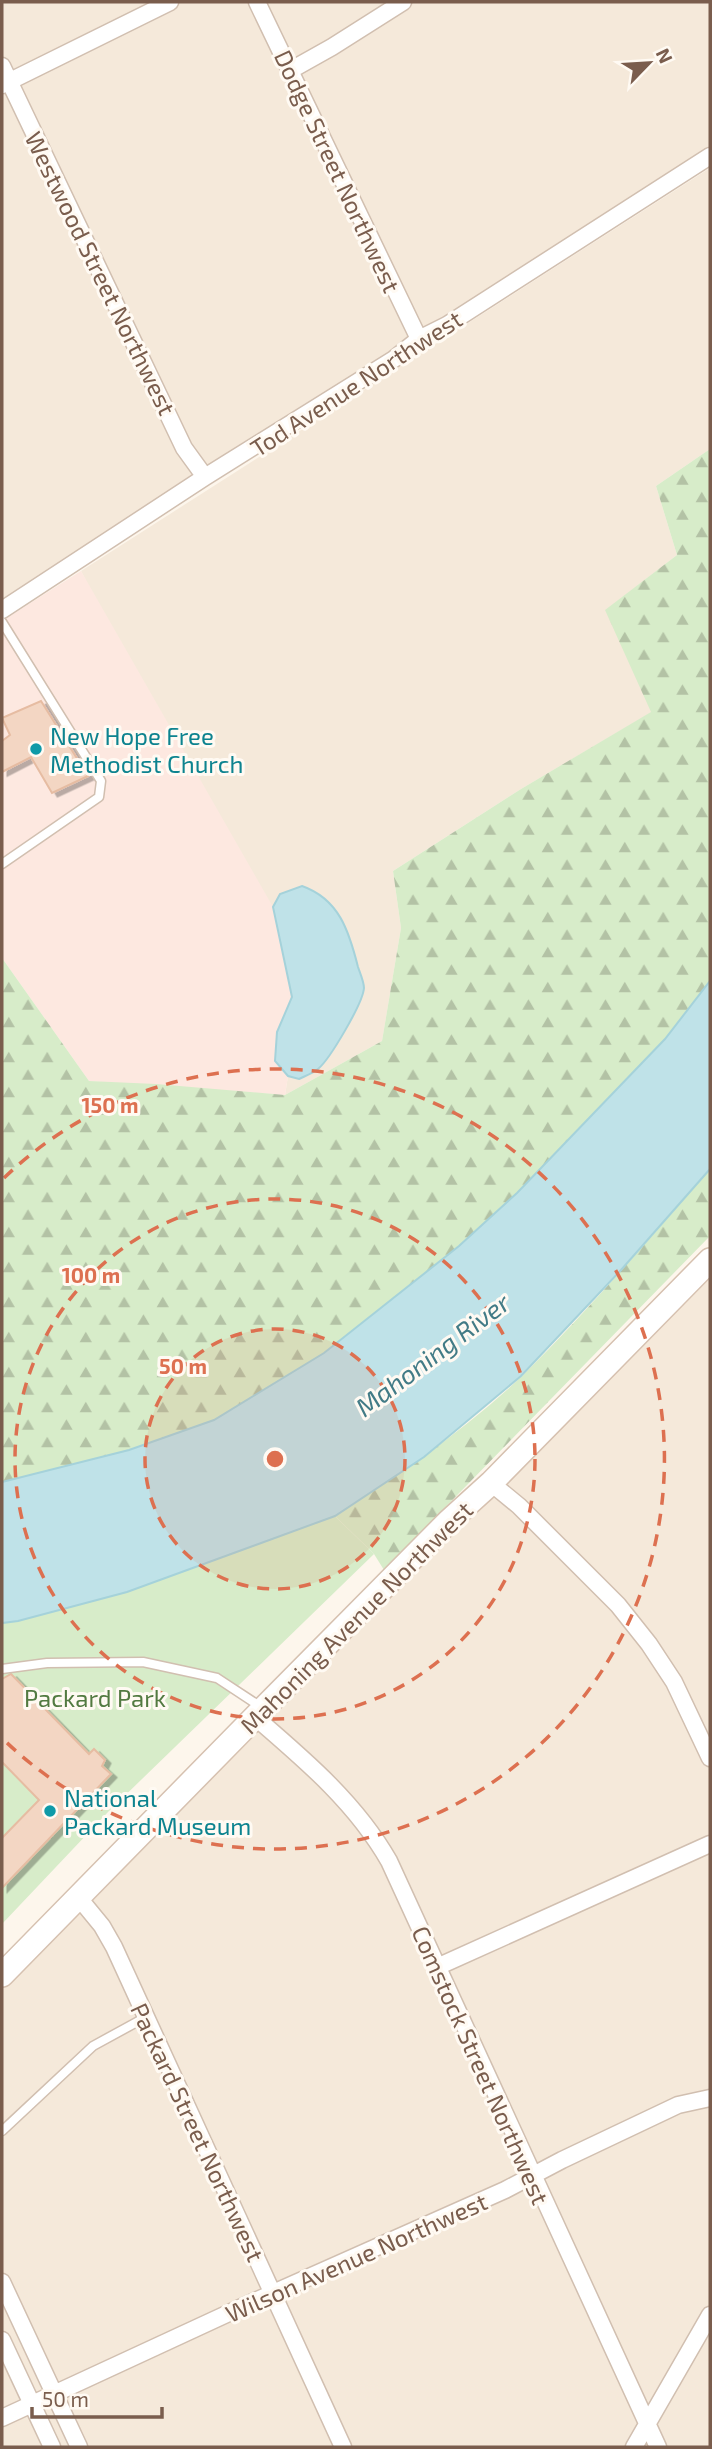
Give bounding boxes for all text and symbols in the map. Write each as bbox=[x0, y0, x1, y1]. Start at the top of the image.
north arrow bbox=[614, 28, 684, 98]
street label: Dodge Street Northwest bbox=[269, 45, 407, 297]
text: N bbox=[652, 45, 678, 67]
street label: Westwood Street Northwest bbox=[20, 126, 182, 420]
street label: Tod Avenue Northwest bbox=[245, 304, 467, 462]
place label: New Hope Free Methodist Church bbox=[50, 721, 243, 778]
marker: New Hope Free Methodist Church bbox=[28, 741, 44, 757]
text: 150 m bbox=[82, 1092, 138, 1117]
text: 100 m bbox=[62, 1262, 120, 1287]
water label: Mahoning River bbox=[349, 1286, 516, 1422]
text: 50 m bbox=[159, 1353, 207, 1378]
centre of rings bbox=[263, 1447, 287, 1471]
street label: Mahoning Avenue Northwest bbox=[234, 1495, 478, 1739]
park label: Packard Park bbox=[24, 1683, 166, 1712]
place label: National Packard Museum bbox=[64, 1783, 251, 1840]
marker: National Packard Museum bbox=[42, 1803, 58, 1819]
street label: Comstock Street Northwest bbox=[406, 1921, 556, 2209]
street label: Packard Street Northwest bbox=[125, 1998, 271, 2266]
street label: Wilson Avenue Northwest bbox=[221, 2186, 491, 2328]
scale bar bbox=[32, 2376, 161, 2420]
text: 50 m bbox=[42, 2386, 89, 2411]

